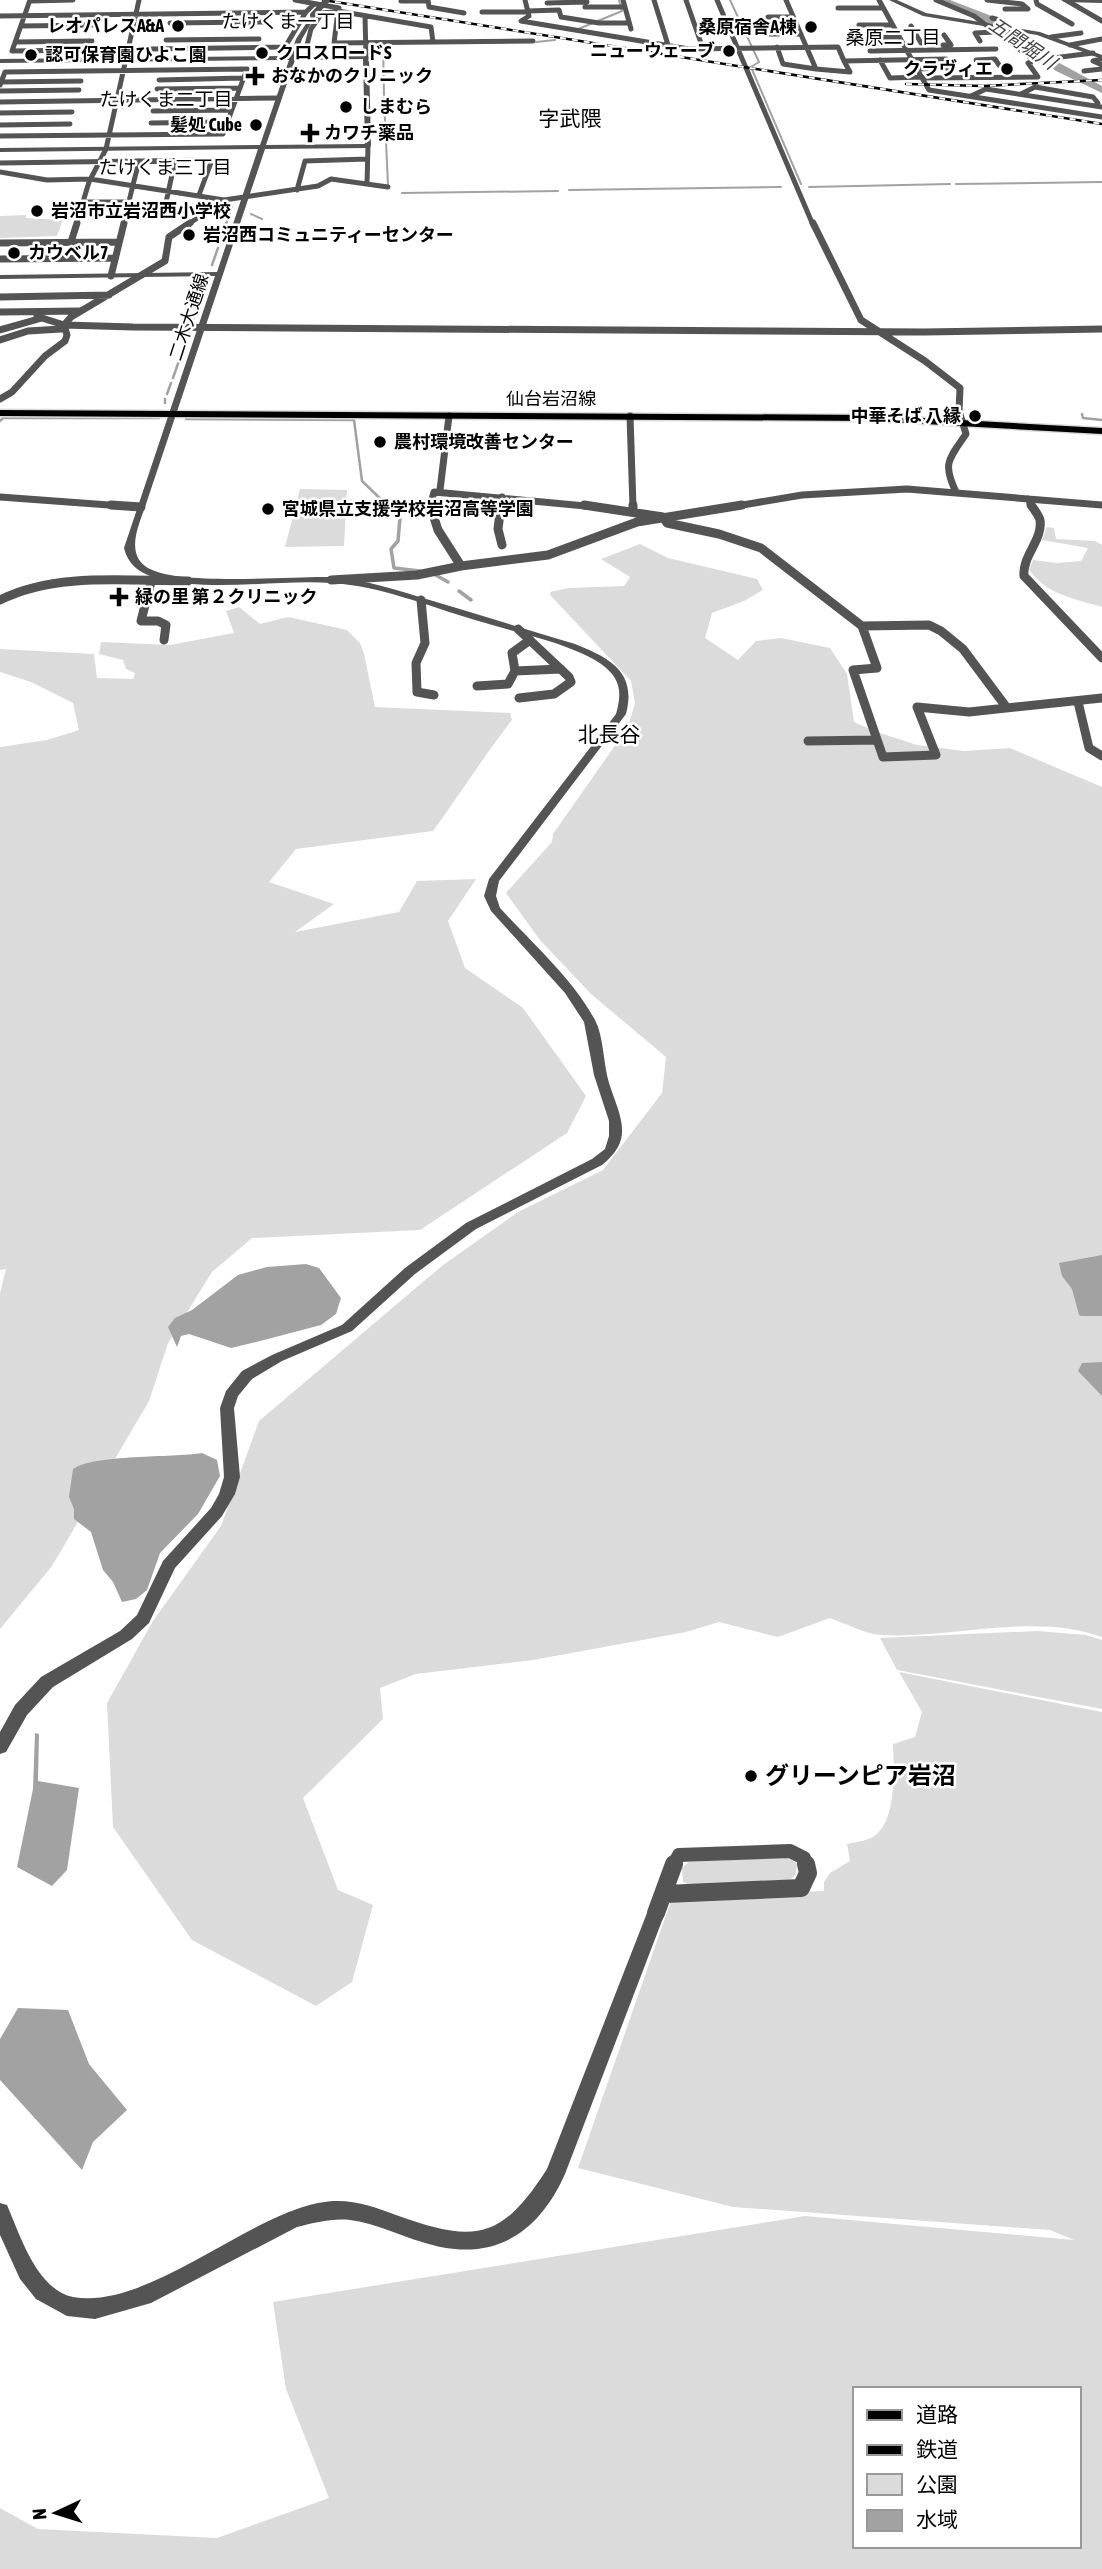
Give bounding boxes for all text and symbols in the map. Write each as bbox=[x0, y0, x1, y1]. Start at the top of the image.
district label: たけくま一丁目 bbox=[221, 10, 355, 32]
water label: 五間堀川 bbox=[985, 13, 1062, 74]
place label: レオパレスA&A bbox=[47, 15, 164, 36]
place label: 桑原宿舎A棟 bbox=[698, 16, 797, 37]
marker: レオパレスA&A bbox=[170, 18, 186, 34]
marker: 桑原宿舎A棟 bbox=[803, 19, 819, 35]
district label: 桑原二丁目 bbox=[845, 26, 941, 48]
place label: ニューウェーブ bbox=[590, 40, 715, 61]
place label: クロスロードS bbox=[276, 42, 392, 63]
marker: ニューウェーブ bbox=[721, 43, 737, 59]
place label: 認可保育園ひよこ園 bbox=[45, 44, 207, 65]
marker: クロスロードS bbox=[254, 45, 270, 61]
marker: 認可保育園ひよこ園 bbox=[23, 47, 39, 63]
place label: クラヴィエ bbox=[903, 58, 993, 79]
marker: クラヴィエ bbox=[999, 61, 1015, 77]
place label: おなかのクリニック bbox=[271, 65, 433, 86]
marker: おなかのクリニック bbox=[245, 66, 265, 86]
district label: たけくま二丁目 bbox=[99, 88, 233, 110]
place label: しまむら bbox=[360, 96, 432, 117]
marker: しまむら bbox=[338, 99, 354, 115]
district label: 字武隈 bbox=[539, 106, 602, 130]
place label: 髪処 Cube bbox=[170, 114, 242, 135]
marker: 髪処 Cube bbox=[248, 117, 264, 133]
place label: カワチ薬品 bbox=[324, 122, 414, 143]
marker: カワチ薬品 bbox=[302, 125, 318, 141]
district label: たけくま三丁目 bbox=[98, 156, 232, 178]
place label: 岩沼市立岩沼西小学校 bbox=[51, 200, 231, 221]
marker: 岩沼市立岩沼西小学校 bbox=[29, 203, 45, 219]
place label: 岩沼西コミュニティーセンター bbox=[203, 224, 454, 245]
marker: 岩沼西コミュニティーセンター bbox=[181, 227, 197, 243]
place label: カウベル7 bbox=[28, 242, 108, 263]
marker: カウベル7 bbox=[6, 245, 22, 261]
street label: 二木大通線 bbox=[165, 271, 212, 363]
street label: 仙台岩沼線 bbox=[506, 388, 596, 409]
place label: 中華そば 八縁 bbox=[851, 405, 961, 426]
marker: 中華そば 八縁 bbox=[967, 408, 983, 424]
place label: 農村環境改善センター bbox=[394, 431, 574, 452]
marker: 農村環境改善センター bbox=[372, 434, 388, 450]
place label: 宮城県立支援学校岩沼高等学園 bbox=[282, 498, 534, 519]
marker: 宮城県立支援学校岩沼高等学園 bbox=[260, 501, 276, 517]
place label: 緑の里 第２クリニック bbox=[135, 586, 317, 607]
marker: 緑の里 第２クリニック bbox=[109, 587, 129, 607]
district label: 北長谷 bbox=[578, 722, 641, 746]
place label: グリーンピア岩沼 bbox=[765, 1762, 956, 1789]
marker: グリーンピア岩沼 bbox=[743, 1768, 759, 1784]
legend bbox=[853, 2387, 1081, 2548]
text: 道路 bbox=[916, 2402, 958, 2426]
text: 鉄道 bbox=[916, 2437, 958, 2461]
text: 公園 bbox=[916, 2472, 958, 2496]
north arrow bbox=[21, 2478, 91, 2548]
text: 水域 bbox=[916, 2507, 958, 2531]
text: N bbox=[28, 2508, 50, 2521]

